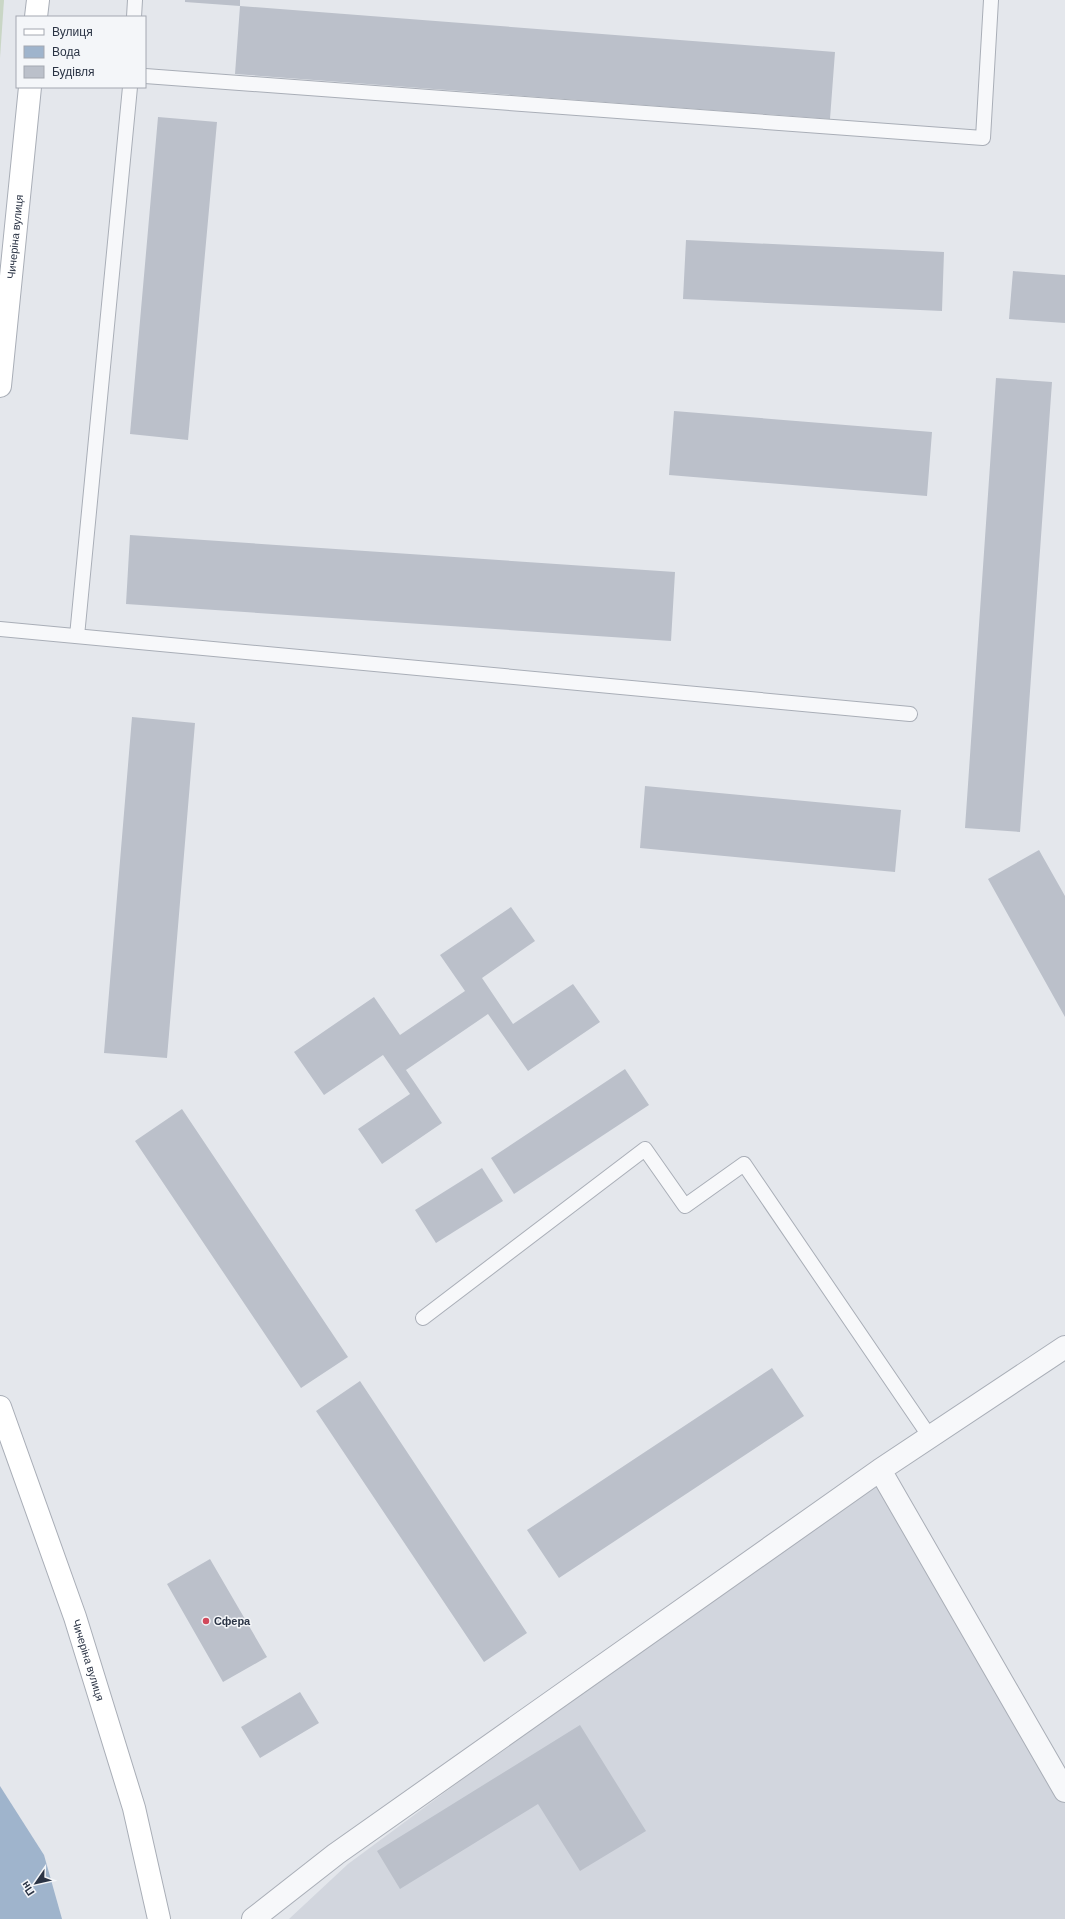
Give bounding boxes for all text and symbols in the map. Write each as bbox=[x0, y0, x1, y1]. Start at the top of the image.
legend bbox=[16, 16, 146, 88]
text: Вулиця bbox=[52, 24, 93, 40]
text: Вода bbox=[52, 44, 80, 60]
text: Будівля bbox=[52, 64, 94, 80]
street label: Чичеріна вулиця bbox=[4, 194, 26, 280]
place label: Сфера bbox=[214, 1614, 251, 1628]
marker: Сфера bbox=[201, 1616, 211, 1626]
street label: Чичеріна вулиця bbox=[69, 1617, 107, 1703]
north arrow bbox=[16, 1863, 56, 1903]
text: Пн bbox=[18, 1879, 38, 1899]

